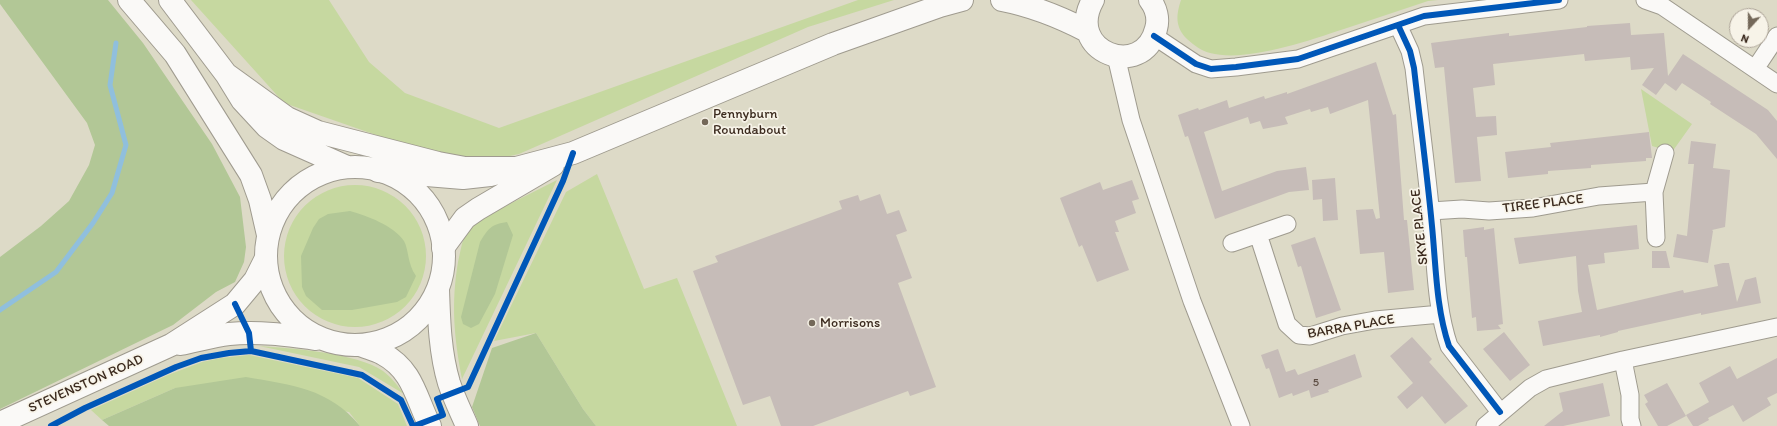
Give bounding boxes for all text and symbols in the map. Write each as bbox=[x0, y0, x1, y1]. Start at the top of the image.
north arrow bbox=[1729, 8, 1769, 48]
text: N bbox=[1739, 31, 1751, 46]
place label: Pennyburn Roundabout bbox=[713, 106, 786, 138]
marker: Pennyburn Roundabout bbox=[700, 117, 710, 127]
street label: SKYE PLACE bbox=[1408, 188, 1432, 266]
street label: TIREE PLACE bbox=[1502, 191, 1584, 217]
street label: BARRA PLACE bbox=[1306, 311, 1396, 343]
place label: Morrisons bbox=[820, 315, 880, 331]
marker: Morrisons bbox=[807, 318, 817, 328]
street label: STEVENSTON ROAD bbox=[26, 351, 146, 417]
house number: 5 bbox=[1313, 376, 1319, 390]

